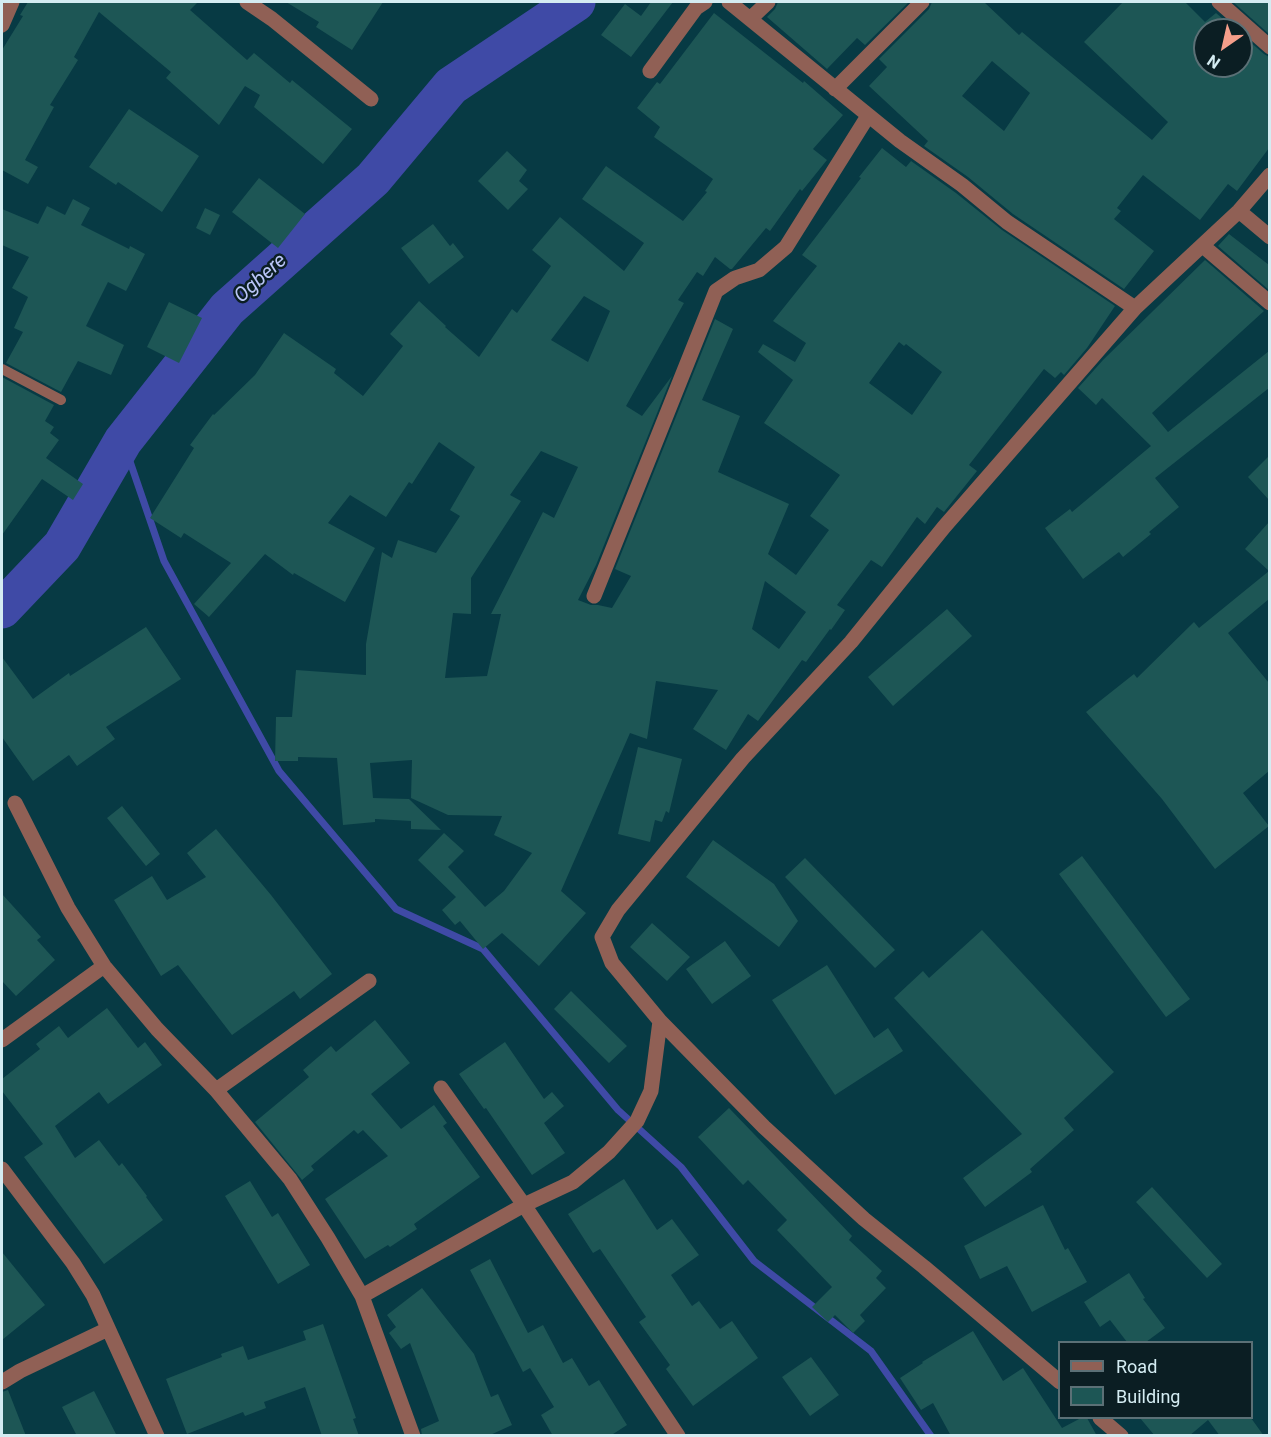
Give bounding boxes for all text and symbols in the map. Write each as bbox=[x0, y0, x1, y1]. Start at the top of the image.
north arrow bbox=[1193, 18, 1253, 78]
text: N bbox=[1204, 51, 1224, 73]
water label: Ogbere bbox=[230, 249, 292, 309]
legend bbox=[1058, 1341, 1253, 1419]
text: Road bbox=[1116, 1356, 1157, 1377]
text: Building bbox=[1116, 1386, 1180, 1407]

